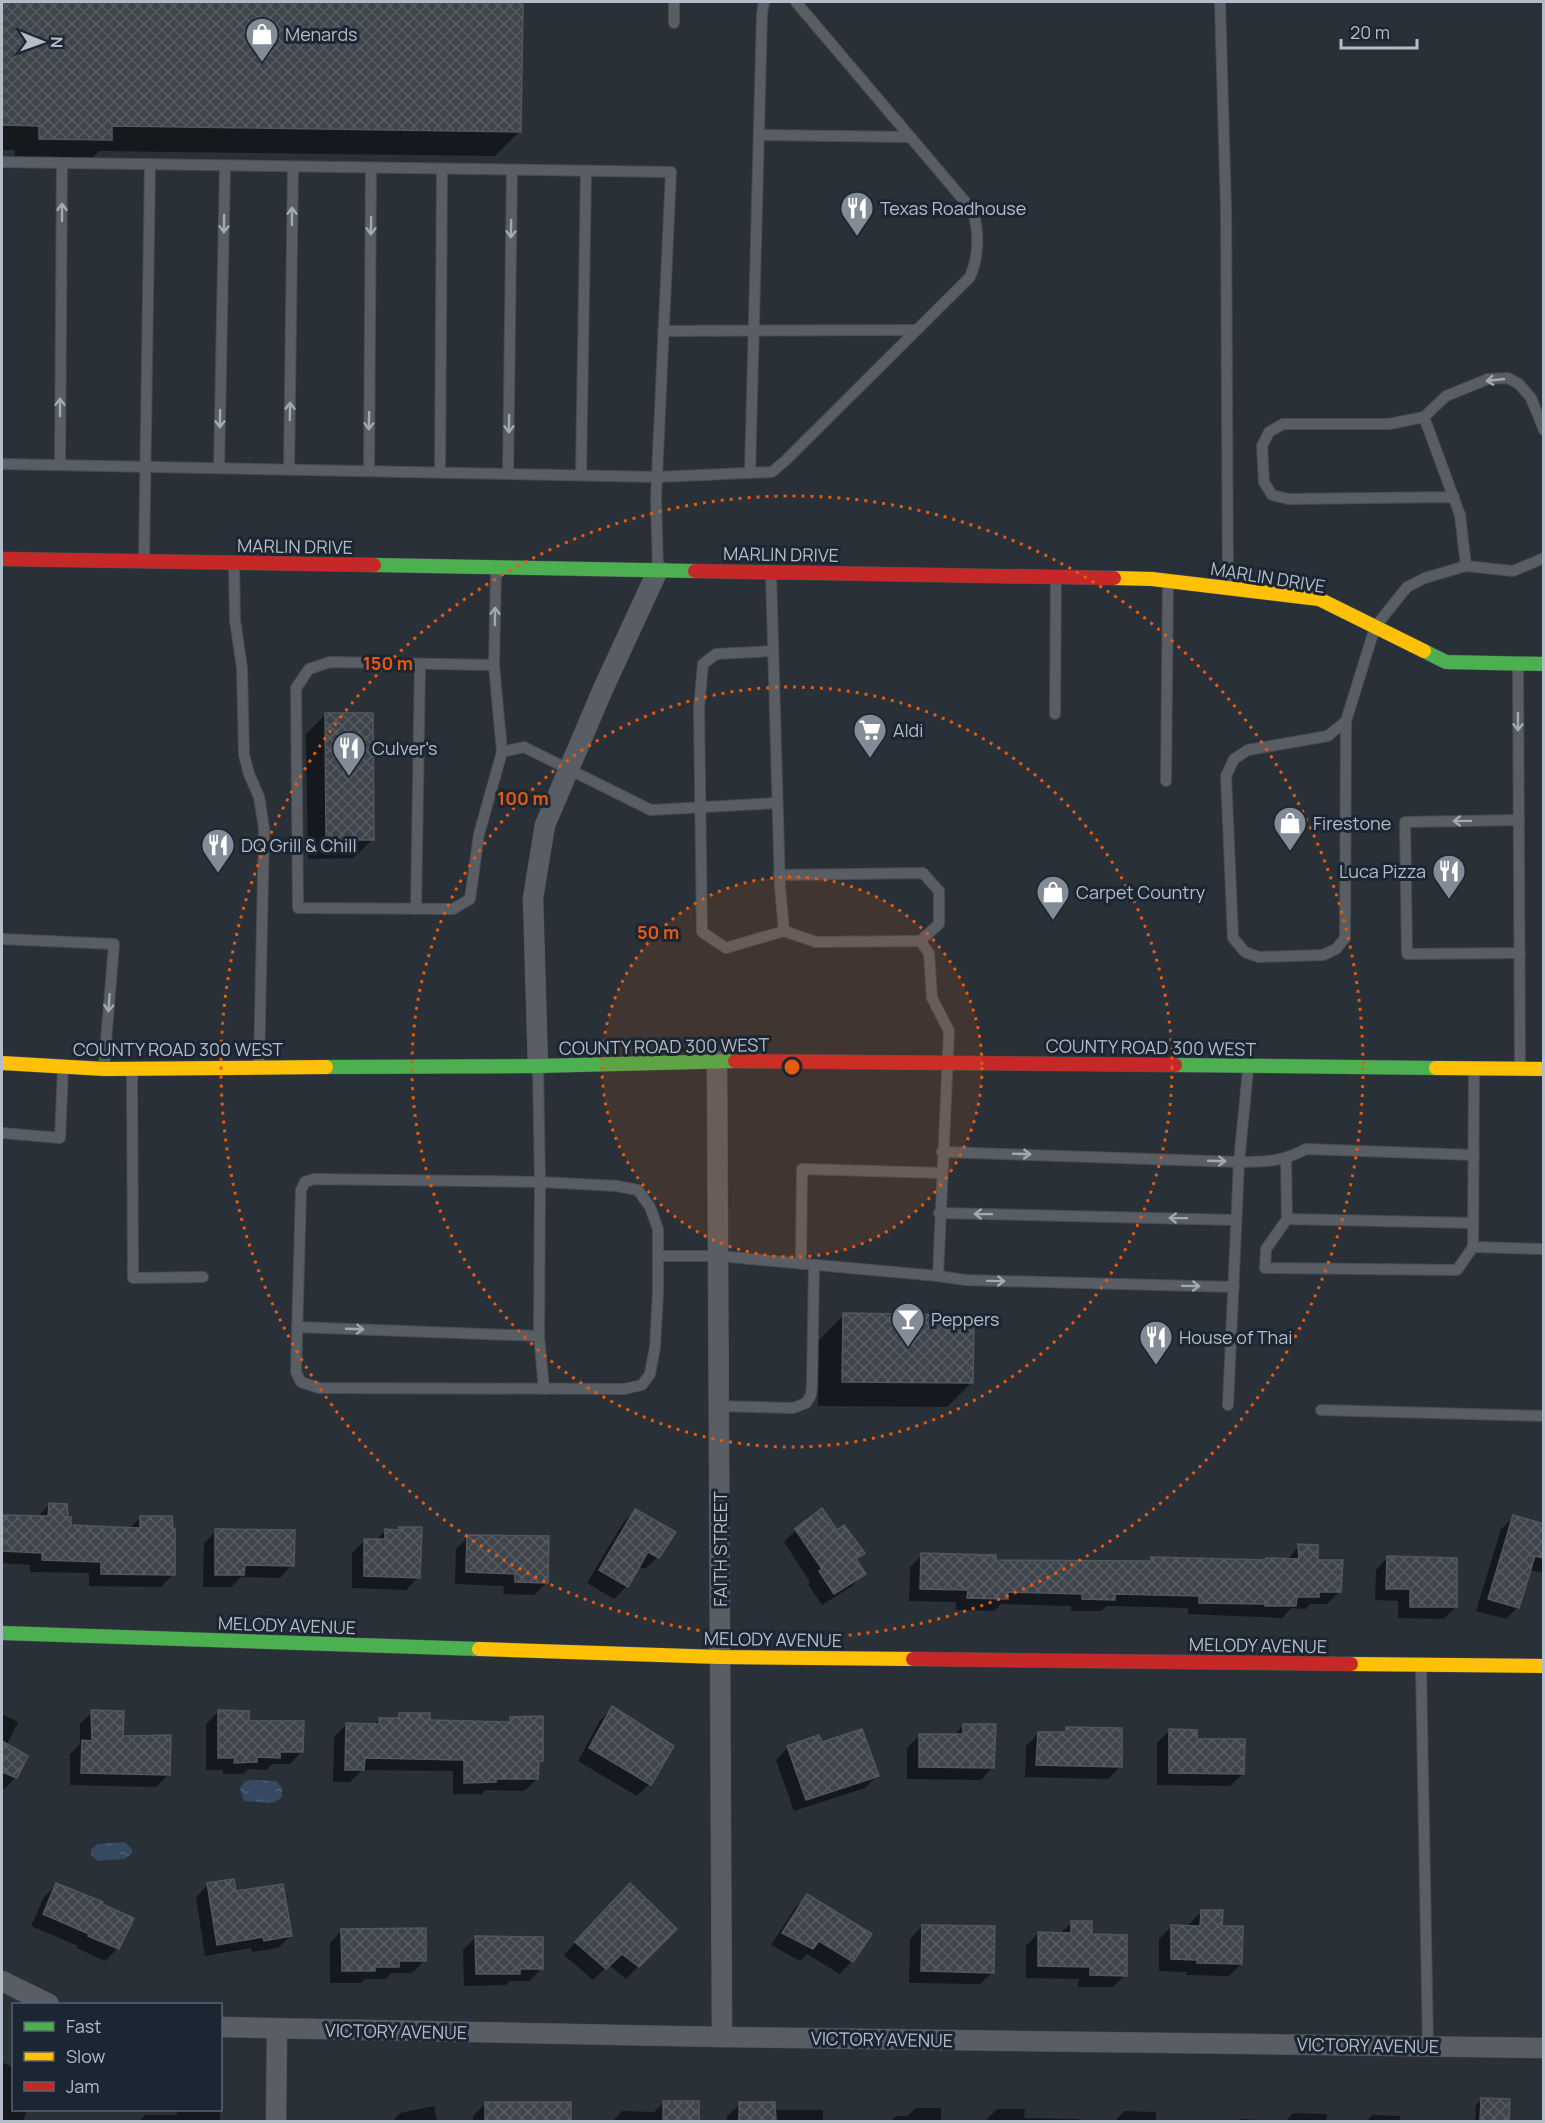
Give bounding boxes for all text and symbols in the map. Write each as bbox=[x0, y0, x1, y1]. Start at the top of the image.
north arrow bbox=[12, 12, 72, 72]
scale bar bbox=[1341, 12, 1418, 50]
shop icon: Menards bbox=[244, 16, 280, 63]
text: 20 m bbox=[1350, 20, 1390, 44]
place label: Menards bbox=[285, 22, 358, 46]
text: N bbox=[46, 36, 68, 48]
restaurant icon: Texas Roadhouse bbox=[839, 190, 875, 237]
place label: Texas Roadhouse bbox=[880, 196, 1026, 220]
one-way arrow bbox=[56, 202, 68, 222]
one-way arrow bbox=[287, 206, 298, 226]
one-way arrow bbox=[218, 214, 230, 234]
one-way arrow bbox=[365, 216, 377, 236]
one-way arrow bbox=[505, 218, 517, 238]
one-way arrow bbox=[1485, 374, 1505, 385]
one-way arrow bbox=[54, 397, 66, 417]
one-way arrow bbox=[284, 401, 296, 421]
one-way arrow bbox=[214, 409, 226, 429]
one-way arrow bbox=[363, 411, 375, 431]
one-way arrow bbox=[503, 413, 515, 433]
street label: MARLIN DRIVE bbox=[237, 533, 353, 559]
street label: MARLIN DRIVE bbox=[723, 541, 839, 567]
street label: MARLIN DRIVE bbox=[1209, 556, 1327, 598]
one-way arrow bbox=[489, 607, 500, 627]
text: 150 m bbox=[363, 651, 413, 675]
one-way arrow bbox=[1512, 711, 1524, 731]
supermarket icon: Aldi bbox=[852, 712, 888, 759]
place label: Aldi bbox=[893, 718, 923, 742]
restaurant icon: Culver's bbox=[331, 730, 367, 777]
place label: Culver's bbox=[372, 736, 437, 760]
text: 100 m bbox=[497, 786, 549, 810]
shop icon: Firestone bbox=[1272, 805, 1308, 852]
place label: Firestone bbox=[1313, 811, 1391, 835]
one-way arrow bbox=[1452, 815, 1472, 827]
restaurant icon: DQ Grill & Chill bbox=[200, 827, 236, 874]
place label: DQ Grill & Chill bbox=[241, 833, 357, 857]
restaurant icon: Luca Pizza bbox=[1431, 853, 1467, 900]
place label: Luca Pizza bbox=[1339, 859, 1426, 883]
shop icon: Carpet Country bbox=[1035, 874, 1071, 921]
place label: Carpet Country bbox=[1076, 880, 1206, 904]
text: 50 m bbox=[637, 920, 679, 944]
one-way arrow bbox=[103, 992, 114, 1012]
street label: COUNTY ROAD 300 WEST bbox=[559, 1032, 769, 1060]
street label: COUNTY ROAD 300 WEST bbox=[1046, 1033, 1256, 1061]
street label: COUNTY ROAD 300 WEST bbox=[73, 1037, 283, 1061]
centre of rings bbox=[782, 1057, 802, 1077]
one-way arrow bbox=[1011, 1149, 1031, 1160]
one-way arrow bbox=[1206, 1155, 1226, 1166]
one-way arrow bbox=[973, 1209, 993, 1220]
one-way arrow bbox=[1168, 1213, 1188, 1224]
one-way arrow bbox=[985, 1275, 1005, 1287]
one-way arrow bbox=[1180, 1280, 1200, 1292]
bar icon: Peppers bbox=[890, 1301, 926, 1348]
place label: Peppers bbox=[931, 1307, 999, 1331]
restaurant icon: House of Thai bbox=[1138, 1319, 1174, 1366]
one-way arrow bbox=[345, 1324, 365, 1335]
place label: House of Thai bbox=[1179, 1325, 1293, 1349]
street label: FAITH STREET bbox=[708, 1491, 732, 1607]
street label: MELODY AVENUE bbox=[218, 1611, 356, 1639]
street label: MELODY AVENUE bbox=[704, 1626, 842, 1652]
street label: MELODY AVENUE bbox=[1189, 1632, 1327, 1658]
legend bbox=[12, 2003, 222, 2111]
text: Fast bbox=[66, 2014, 101, 2038]
street label: VICTORY AVENUE bbox=[325, 2018, 467, 2044]
street label: VICTORY AVENUE bbox=[811, 2026, 953, 2052]
street label: VICTORY AVENUE bbox=[1297, 2032, 1439, 2058]
text: Slow bbox=[66, 2044, 106, 2068]
text: Jam bbox=[66, 2074, 100, 2098]

